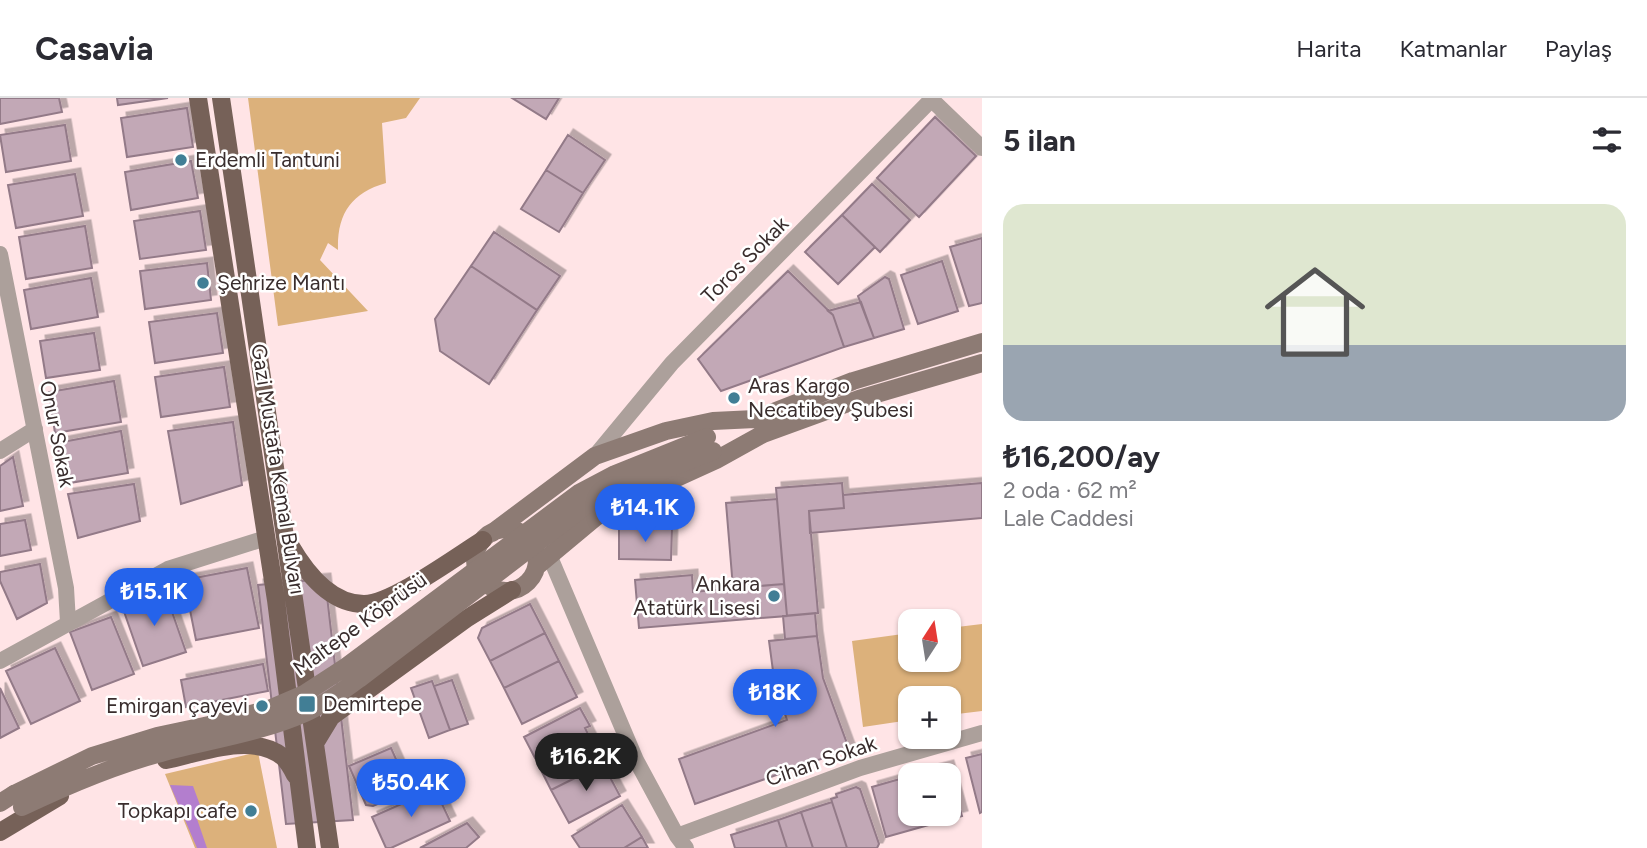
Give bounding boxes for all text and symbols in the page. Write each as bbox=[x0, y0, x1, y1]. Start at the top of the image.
text: Casavia bbox=[35, 29, 154, 68]
text: Harita bbox=[1296, 34, 1361, 63]
text: Katmanlar bbox=[1399, 34, 1507, 63]
text: Paylaş bbox=[1545, 34, 1612, 63]
icon: filters bbox=[1588, 121, 1626, 159]
text: 5 ilan bbox=[1003, 122, 1076, 159]
place label: Erdemli Tantuni bbox=[195, 147, 340, 172]
marker: Erdemli Tantuni bbox=[173, 152, 189, 168]
street label: Toros Sokak bbox=[696, 210, 794, 308]
icon: home bbox=[1252, 249, 1378, 375]
place label: Şehrize Mantı bbox=[217, 270, 345, 295]
marker: Şehrize Mantı bbox=[195, 275, 211, 291]
street label: Gazi Mustafa Kemal Bulvarı bbox=[246, 342, 311, 596]
place label: Aras Kargo Necatibey Şubesi bbox=[748, 373, 913, 422]
street label: Onur Sokak bbox=[35, 379, 80, 490]
marker: Aras Kargo Necatibey Şubesi bbox=[726, 390, 742, 406]
text: ₺16,200/ay bbox=[1003, 438, 1160, 475]
text: 2 oda · 62 m² bbox=[1003, 476, 1137, 504]
pin: ₺14.1K bbox=[588, 484, 702, 544]
text: ₺14.1K bbox=[611, 493, 679, 521]
text: Lale Caddesi bbox=[1003, 504, 1134, 532]
street label: Maltepe Köprüsü bbox=[288, 567, 431, 680]
pin: ₺15.1K bbox=[97, 568, 211, 628]
place label: Ankara Atatürk Lisesi bbox=[633, 571, 760, 620]
text: ₺15.1K bbox=[121, 577, 187, 605]
marker: Ankara Atatürk Lisesi bbox=[766, 588, 782, 604]
north arrow bbox=[898, 609, 961, 672]
map controls bbox=[898, 609, 961, 826]
pin: ₺18K bbox=[734, 670, 816, 729]
text: ₺18K bbox=[749, 678, 801, 706]
button: + bbox=[898, 686, 961, 749]
place label: Demirtepe bbox=[323, 691, 422, 716]
place label: Emirgan çayevi bbox=[106, 693, 248, 718]
marker: Demirtepe bbox=[297, 694, 317, 714]
marker: Emirgan çayevi bbox=[254, 698, 270, 714]
street label: Cihan Sokak bbox=[762, 730, 880, 791]
pin: ₺16.2K bbox=[529, 734, 643, 793]
text: ₺16.2K bbox=[551, 742, 621, 770]
pin: ₺50.4K bbox=[354, 760, 468, 819]
button: − bbox=[898, 763, 961, 826]
text: ₺50.4K bbox=[372, 768, 450, 796]
place label: Topkapı cafe bbox=[118, 798, 237, 823]
marker: Topkapı cafe bbox=[243, 803, 259, 819]

